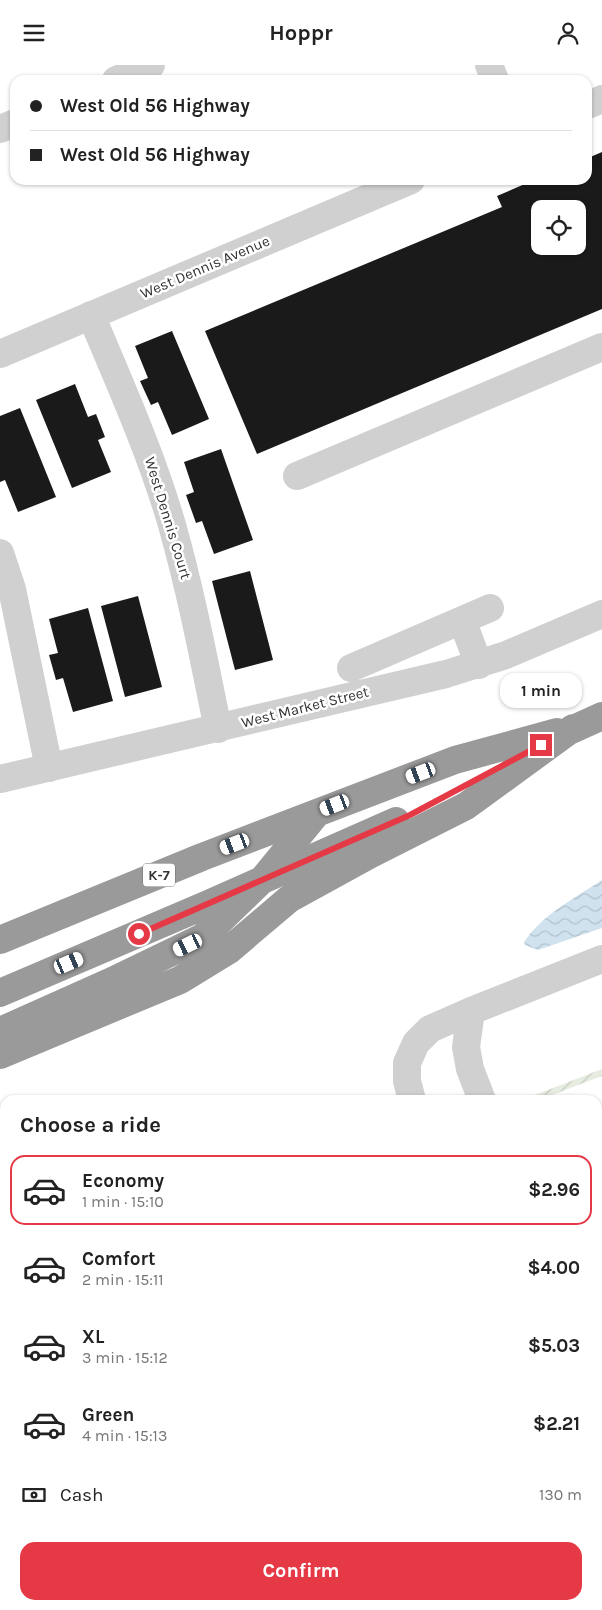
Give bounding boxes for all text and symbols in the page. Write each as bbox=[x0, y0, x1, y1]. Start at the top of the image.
icon: menu bbox=[20, 19, 48, 47]
icon: person bbox=[554, 19, 582, 47]
text: Hoppr bbox=[269, 20, 333, 46]
text: West Old 56 Highway bbox=[60, 95, 250, 117]
text: West Old 56 Highway bbox=[60, 144, 250, 166]
map controls bbox=[531, 200, 586, 255]
button: locate bbox=[531, 200, 586, 255]
street label: West Dennis Avenue bbox=[138, 232, 272, 302]
street label: West Dennis Court bbox=[141, 455, 195, 582]
callout: 1 min bbox=[500, 673, 582, 707]
text: 1 min bbox=[521, 681, 561, 700]
street label: West Market Street bbox=[239, 682, 371, 732]
route end bbox=[530, 734, 552, 756]
car bbox=[404, 761, 437, 785]
car bbox=[318, 793, 351, 817]
car bbox=[218, 832, 251, 856]
road number: K-7 bbox=[143, 863, 175, 887]
route start bbox=[128, 923, 150, 945]
car bbox=[171, 932, 204, 958]
car bbox=[52, 950, 85, 976]
text: Choose a ride bbox=[20, 1112, 161, 1138]
icon: car bbox=[22, 1168, 67, 1213]
text: Economy bbox=[82, 1170, 164, 1192]
text: $2.96 bbox=[528, 1179, 580, 1201]
text: 1 min · 15:10 bbox=[82, 1192, 164, 1211]
icon: car bbox=[22, 1246, 67, 1291]
text: Comfort bbox=[82, 1248, 156, 1270]
text: $4.00 bbox=[527, 1257, 580, 1279]
text: 2 min · 15:11 bbox=[82, 1270, 164, 1289]
icon: car bbox=[22, 1324, 67, 1369]
text: XL bbox=[82, 1326, 104, 1348]
text: $5.03 bbox=[528, 1335, 580, 1357]
text: 3 min · 15:12 bbox=[82, 1348, 168, 1367]
icon: car bbox=[22, 1402, 67, 1447]
text: Green bbox=[82, 1404, 134, 1426]
text: $2.21 bbox=[533, 1413, 580, 1435]
text: 4 min · 15:13 bbox=[82, 1426, 167, 1445]
icon: cash bbox=[20, 1481, 48, 1509]
text: Cash bbox=[60, 1484, 104, 1506]
text: 130 m bbox=[539, 1485, 582, 1504]
button: Confirm bbox=[20, 1542, 582, 1600]

